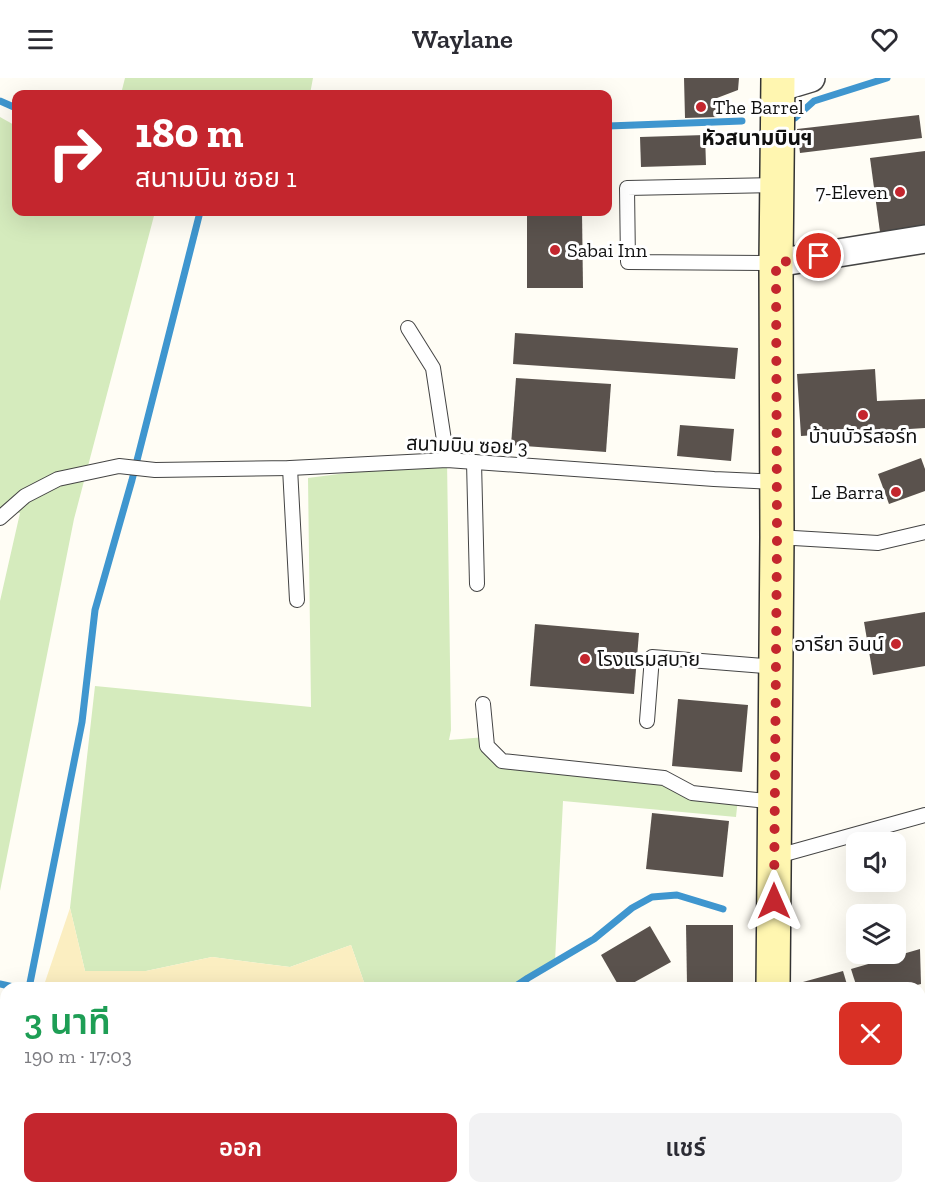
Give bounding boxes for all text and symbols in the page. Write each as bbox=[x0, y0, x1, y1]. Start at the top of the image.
icon: menu bbox=[24, 23, 57, 56]
text: Waylane bbox=[412, 23, 513, 55]
icon: heart bbox=[868, 23, 901, 56]
place label: The Barrel bbox=[713, 95, 804, 119]
marker: The Barrel bbox=[694, 100, 708, 114]
text: 180 m bbox=[135, 107, 243, 158]
icon: right bbox=[36, 114, 114, 192]
district label: หัวสนามบินฯ bbox=[701, 125, 813, 150]
text: สนามบิน ซอย 1 bbox=[135, 162, 297, 194]
place label: 7-Eleven bbox=[816, 180, 889, 204]
marker: 7-Eleven bbox=[893, 185, 907, 199]
pin bbox=[793, 230, 844, 281]
place label: Sabai Inn bbox=[567, 238, 648, 262]
icon: arrive bbox=[802, 239, 835, 272]
marker: Sabai Inn bbox=[548, 243, 562, 257]
marker: บ้านบัวรีสอร์ท bbox=[856, 408, 870, 422]
place label: บ้านบัวรีสอร์ท bbox=[809, 424, 918, 448]
street label: สนามบิน ซอย 3 bbox=[406, 431, 528, 459]
place label: Le Barra bbox=[811, 480, 884, 504]
marker: Le Barra bbox=[889, 485, 903, 499]
place label: อารียา อินน์ bbox=[794, 632, 884, 656]
marker: อารียา อินน์ bbox=[889, 637, 903, 651]
place label: โรงแรมสบาย bbox=[597, 647, 700, 671]
marker: โรงแรมสบาย bbox=[578, 652, 592, 666]
map controls bbox=[846, 832, 906, 964]
button: sound bbox=[846, 832, 906, 892]
position arrow bbox=[742, 869, 806, 933]
button: layers bbox=[846, 904, 906, 964]
text: 3 นาที bbox=[24, 1000, 111, 1043]
button: close bbox=[839, 1002, 902, 1065]
text: 190 m · 17:03 bbox=[24, 1044, 132, 1068]
button: ออก bbox=[24, 1113, 457, 1182]
button: แชร์ bbox=[469, 1113, 902, 1182]

